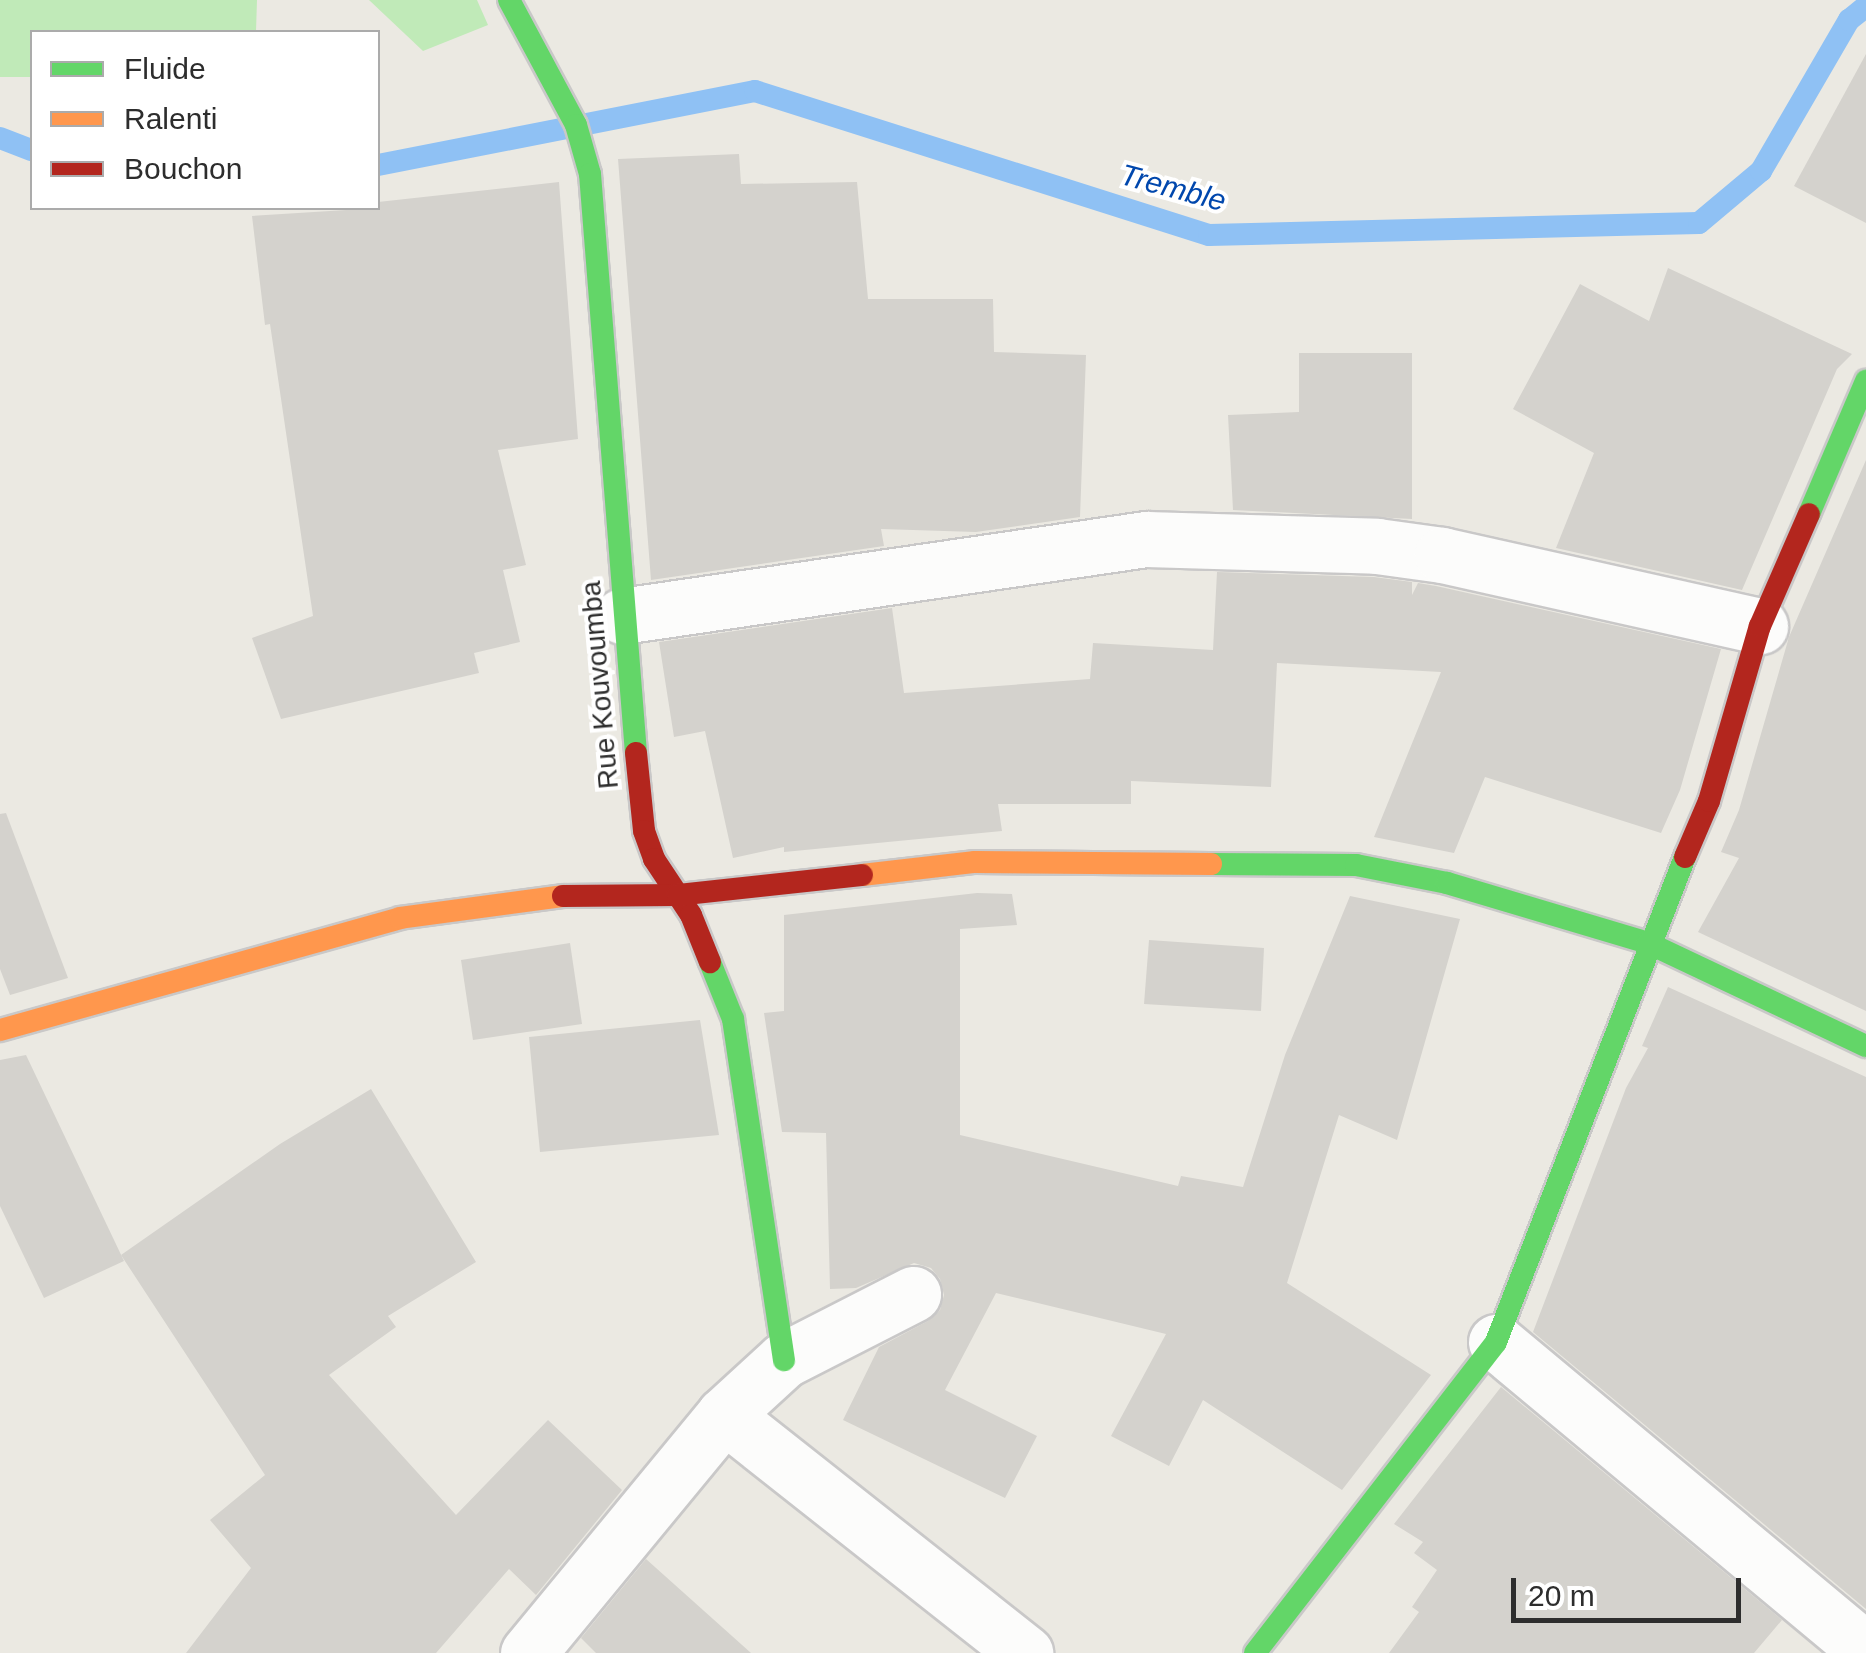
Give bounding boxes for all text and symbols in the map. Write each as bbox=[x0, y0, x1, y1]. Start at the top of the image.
legend bbox=[30, 30, 380, 210]
text: Fluide bbox=[124, 52, 206, 85]
text: Ralenti bbox=[124, 102, 217, 135]
text: Bouchon bbox=[124, 152, 242, 185]
water label: Tremble bbox=[1116, 157, 1230, 219]
street label: Rue Kouvoumba bbox=[574, 580, 626, 790]
scale bar bbox=[1516, 1558, 1746, 1620]
text: 20 m bbox=[1528, 1579, 1595, 1612]

